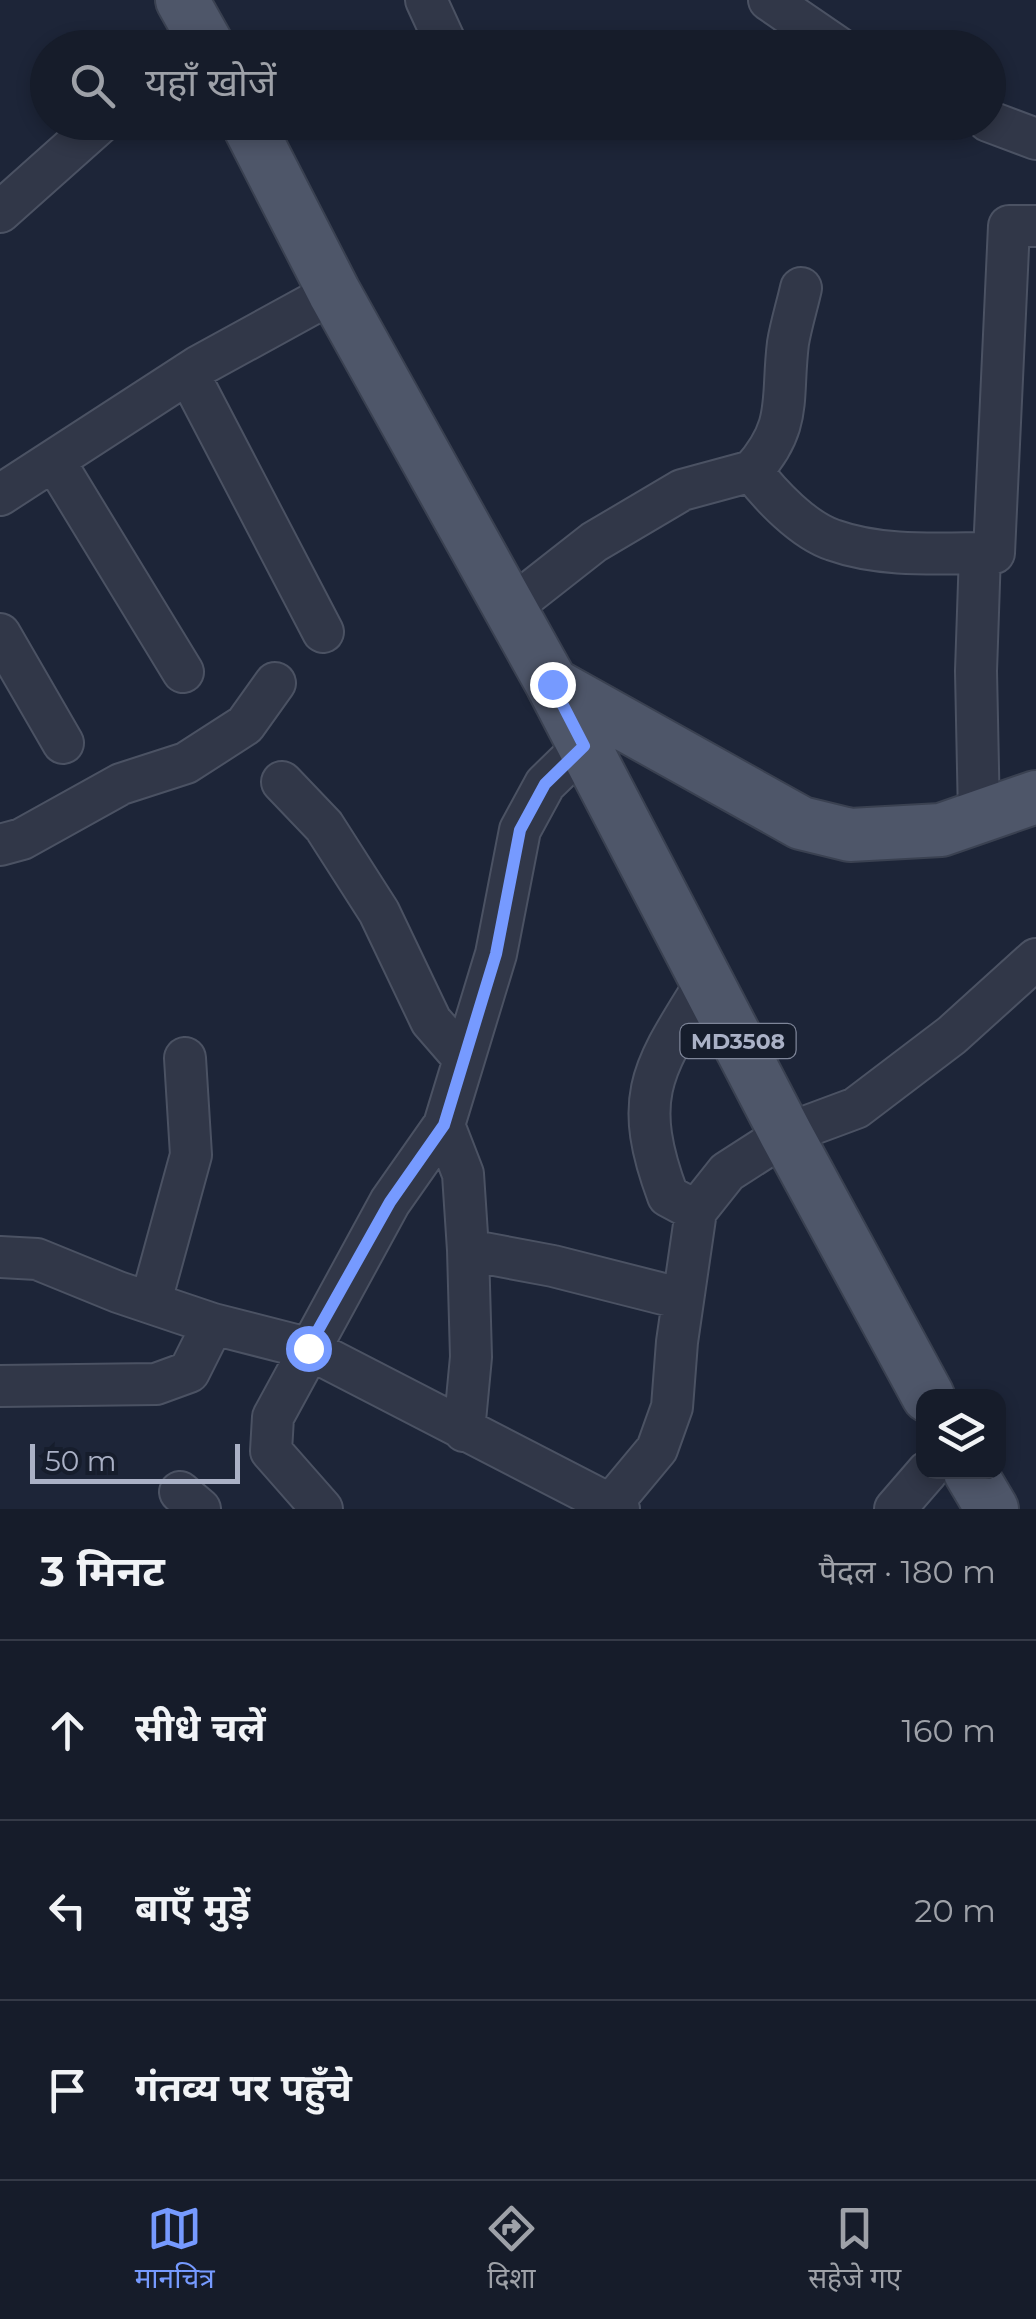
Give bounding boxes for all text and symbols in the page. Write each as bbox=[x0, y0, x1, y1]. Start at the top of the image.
search box bbox=[30, 30, 1006, 140]
icon: search bbox=[65, 58, 120, 113]
text: यहाँ खोजें bbox=[145, 59, 276, 106]
route end bbox=[530, 662, 576, 708]
road number: MD3508 bbox=[680, 1024, 796, 1058]
route start bbox=[286, 1326, 332, 1372]
map controls bbox=[916, 1389, 1006, 1479]
button: layers bbox=[916, 1389, 1006, 1479]
scale bar bbox=[30, 1439, 240, 1484]
text: 50 m bbox=[45, 1444, 116, 1478]
text: 3 मिनट bbox=[40, 1545, 165, 1597]
text: पैदल · 180 m bbox=[819, 1552, 996, 1591]
icon: ahead bbox=[40, 1703, 95, 1758]
text: सीधे चलें bbox=[135, 1704, 266, 1751]
text: 160 m bbox=[901, 1711, 996, 1750]
icon: left bbox=[40, 1883, 95, 1938]
text: बाएँ मुड़ें bbox=[135, 1884, 250, 1931]
text: 20 m bbox=[914, 1891, 996, 1930]
icon: arrive bbox=[40, 2063, 95, 2118]
text: गंतव्य पर पहुँचे bbox=[135, 2064, 352, 2111]
tab: मानचित्र bbox=[135, 2201, 215, 2299]
tab: दिशा bbox=[484, 2201, 539, 2299]
tab: सहेजे गए bbox=[808, 2201, 901, 2299]

